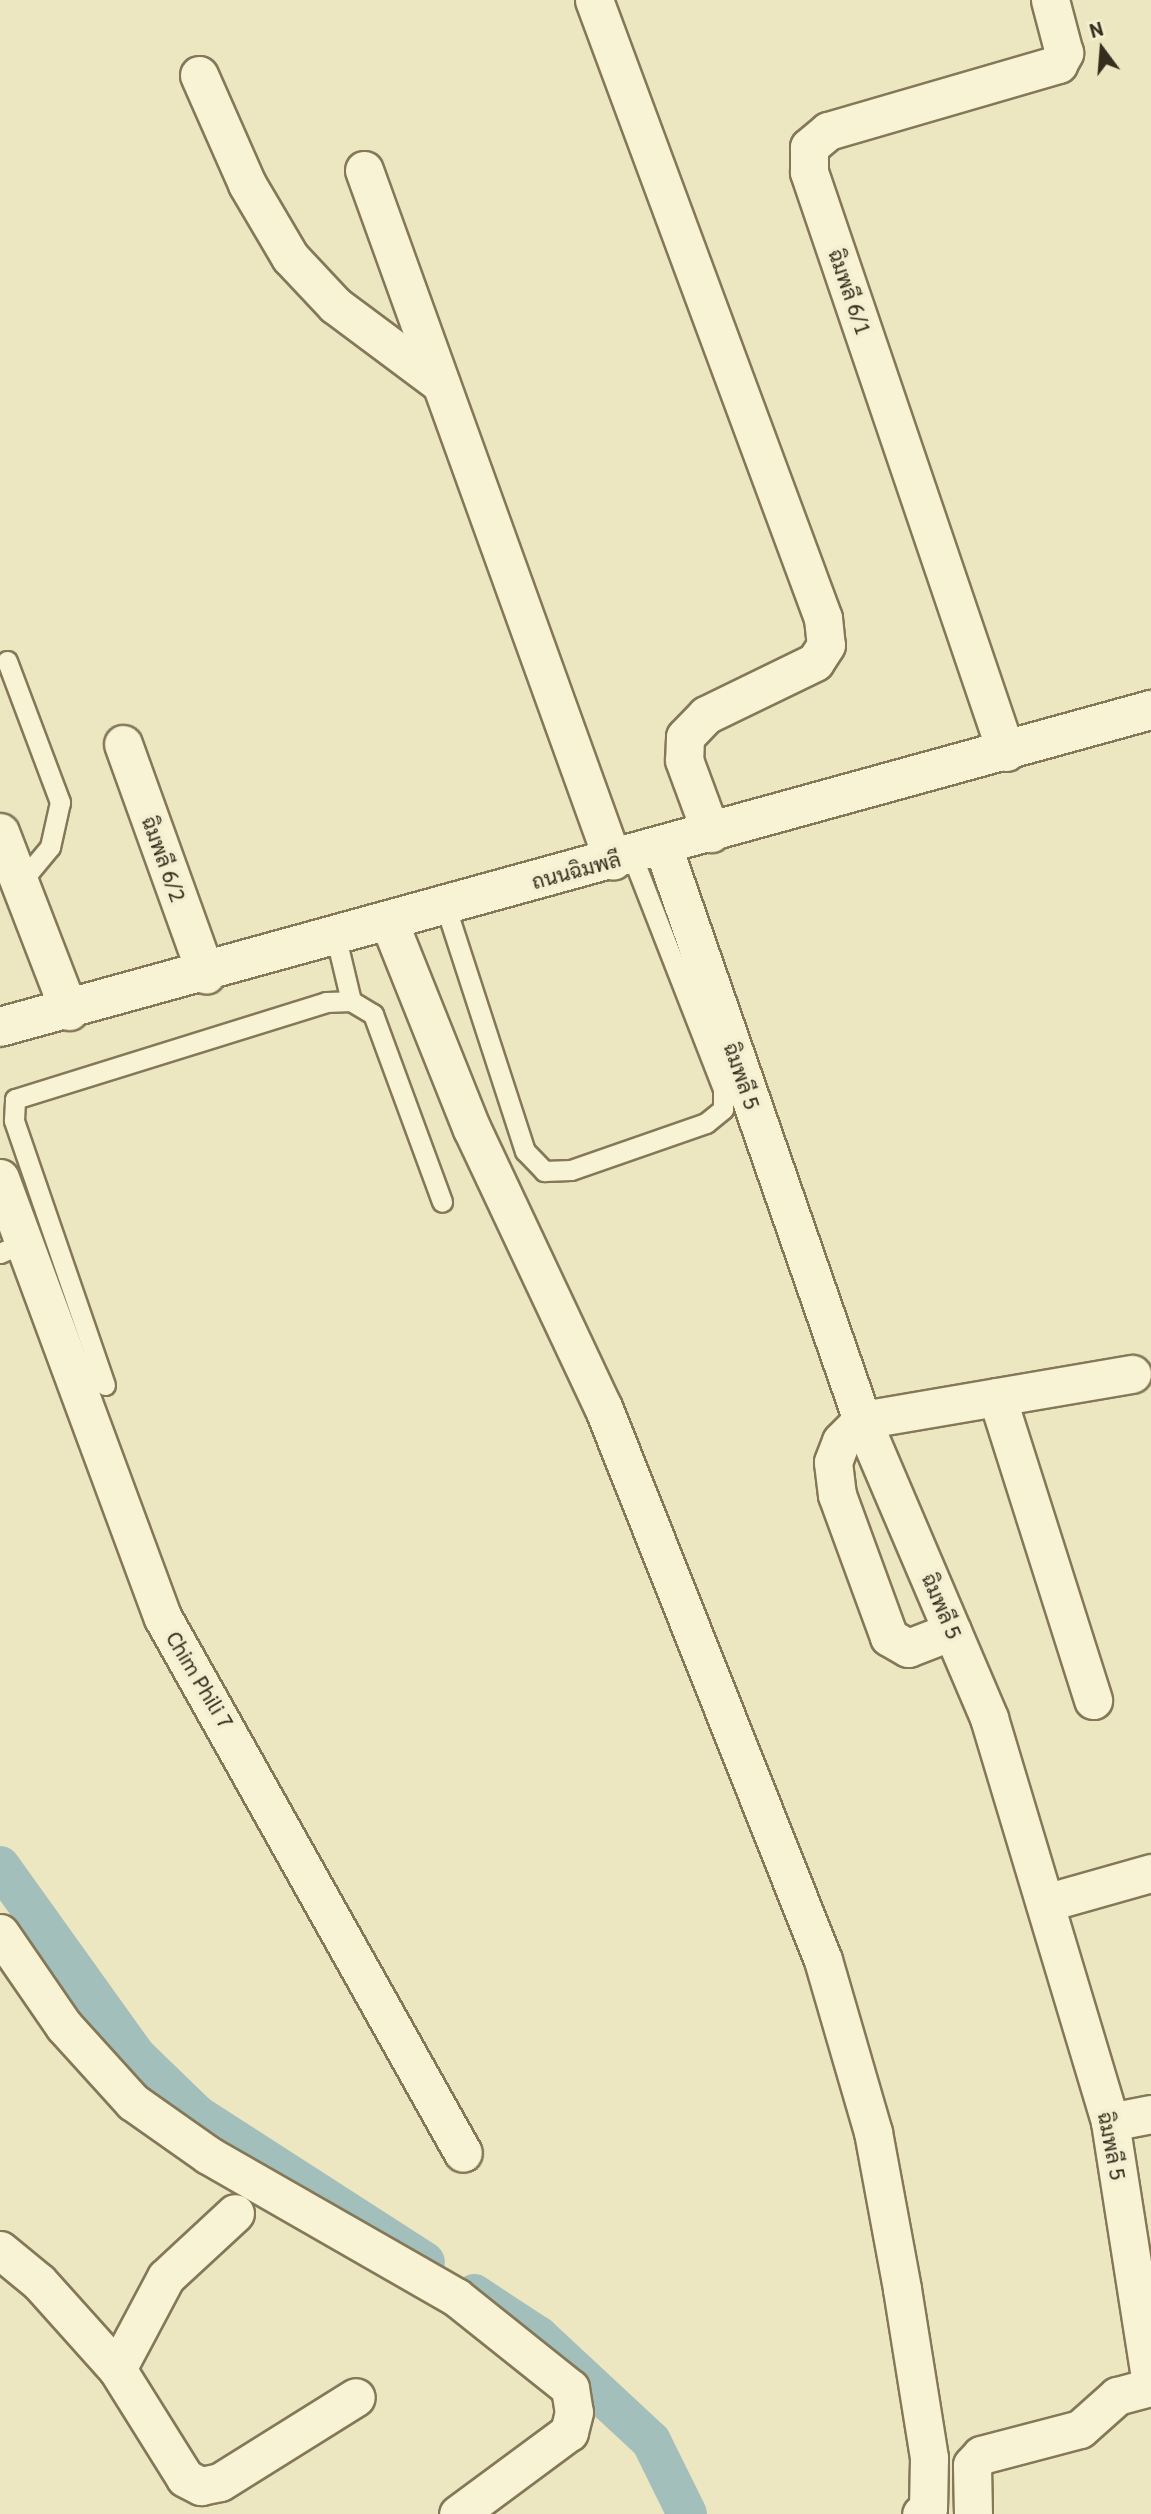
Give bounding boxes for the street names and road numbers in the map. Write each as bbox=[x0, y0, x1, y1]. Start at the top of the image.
street label: ฉิมพลี 6/1 bbox=[824, 246, 876, 338]
street label: ฉิมพลี 6/2 bbox=[137, 813, 191, 905]
street label: ถนนฉิมพลี bbox=[529, 846, 623, 894]
street label: ฉิมพลี 5 bbox=[719, 1039, 765, 1113]
street label: ฉิมพลี 5 bbox=[917, 1569, 967, 1643]
street label: Chim Phili 7 bbox=[161, 1627, 239, 1733]
street label: ฉิมพลี 5 bbox=[1093, 2110, 1131, 2182]

